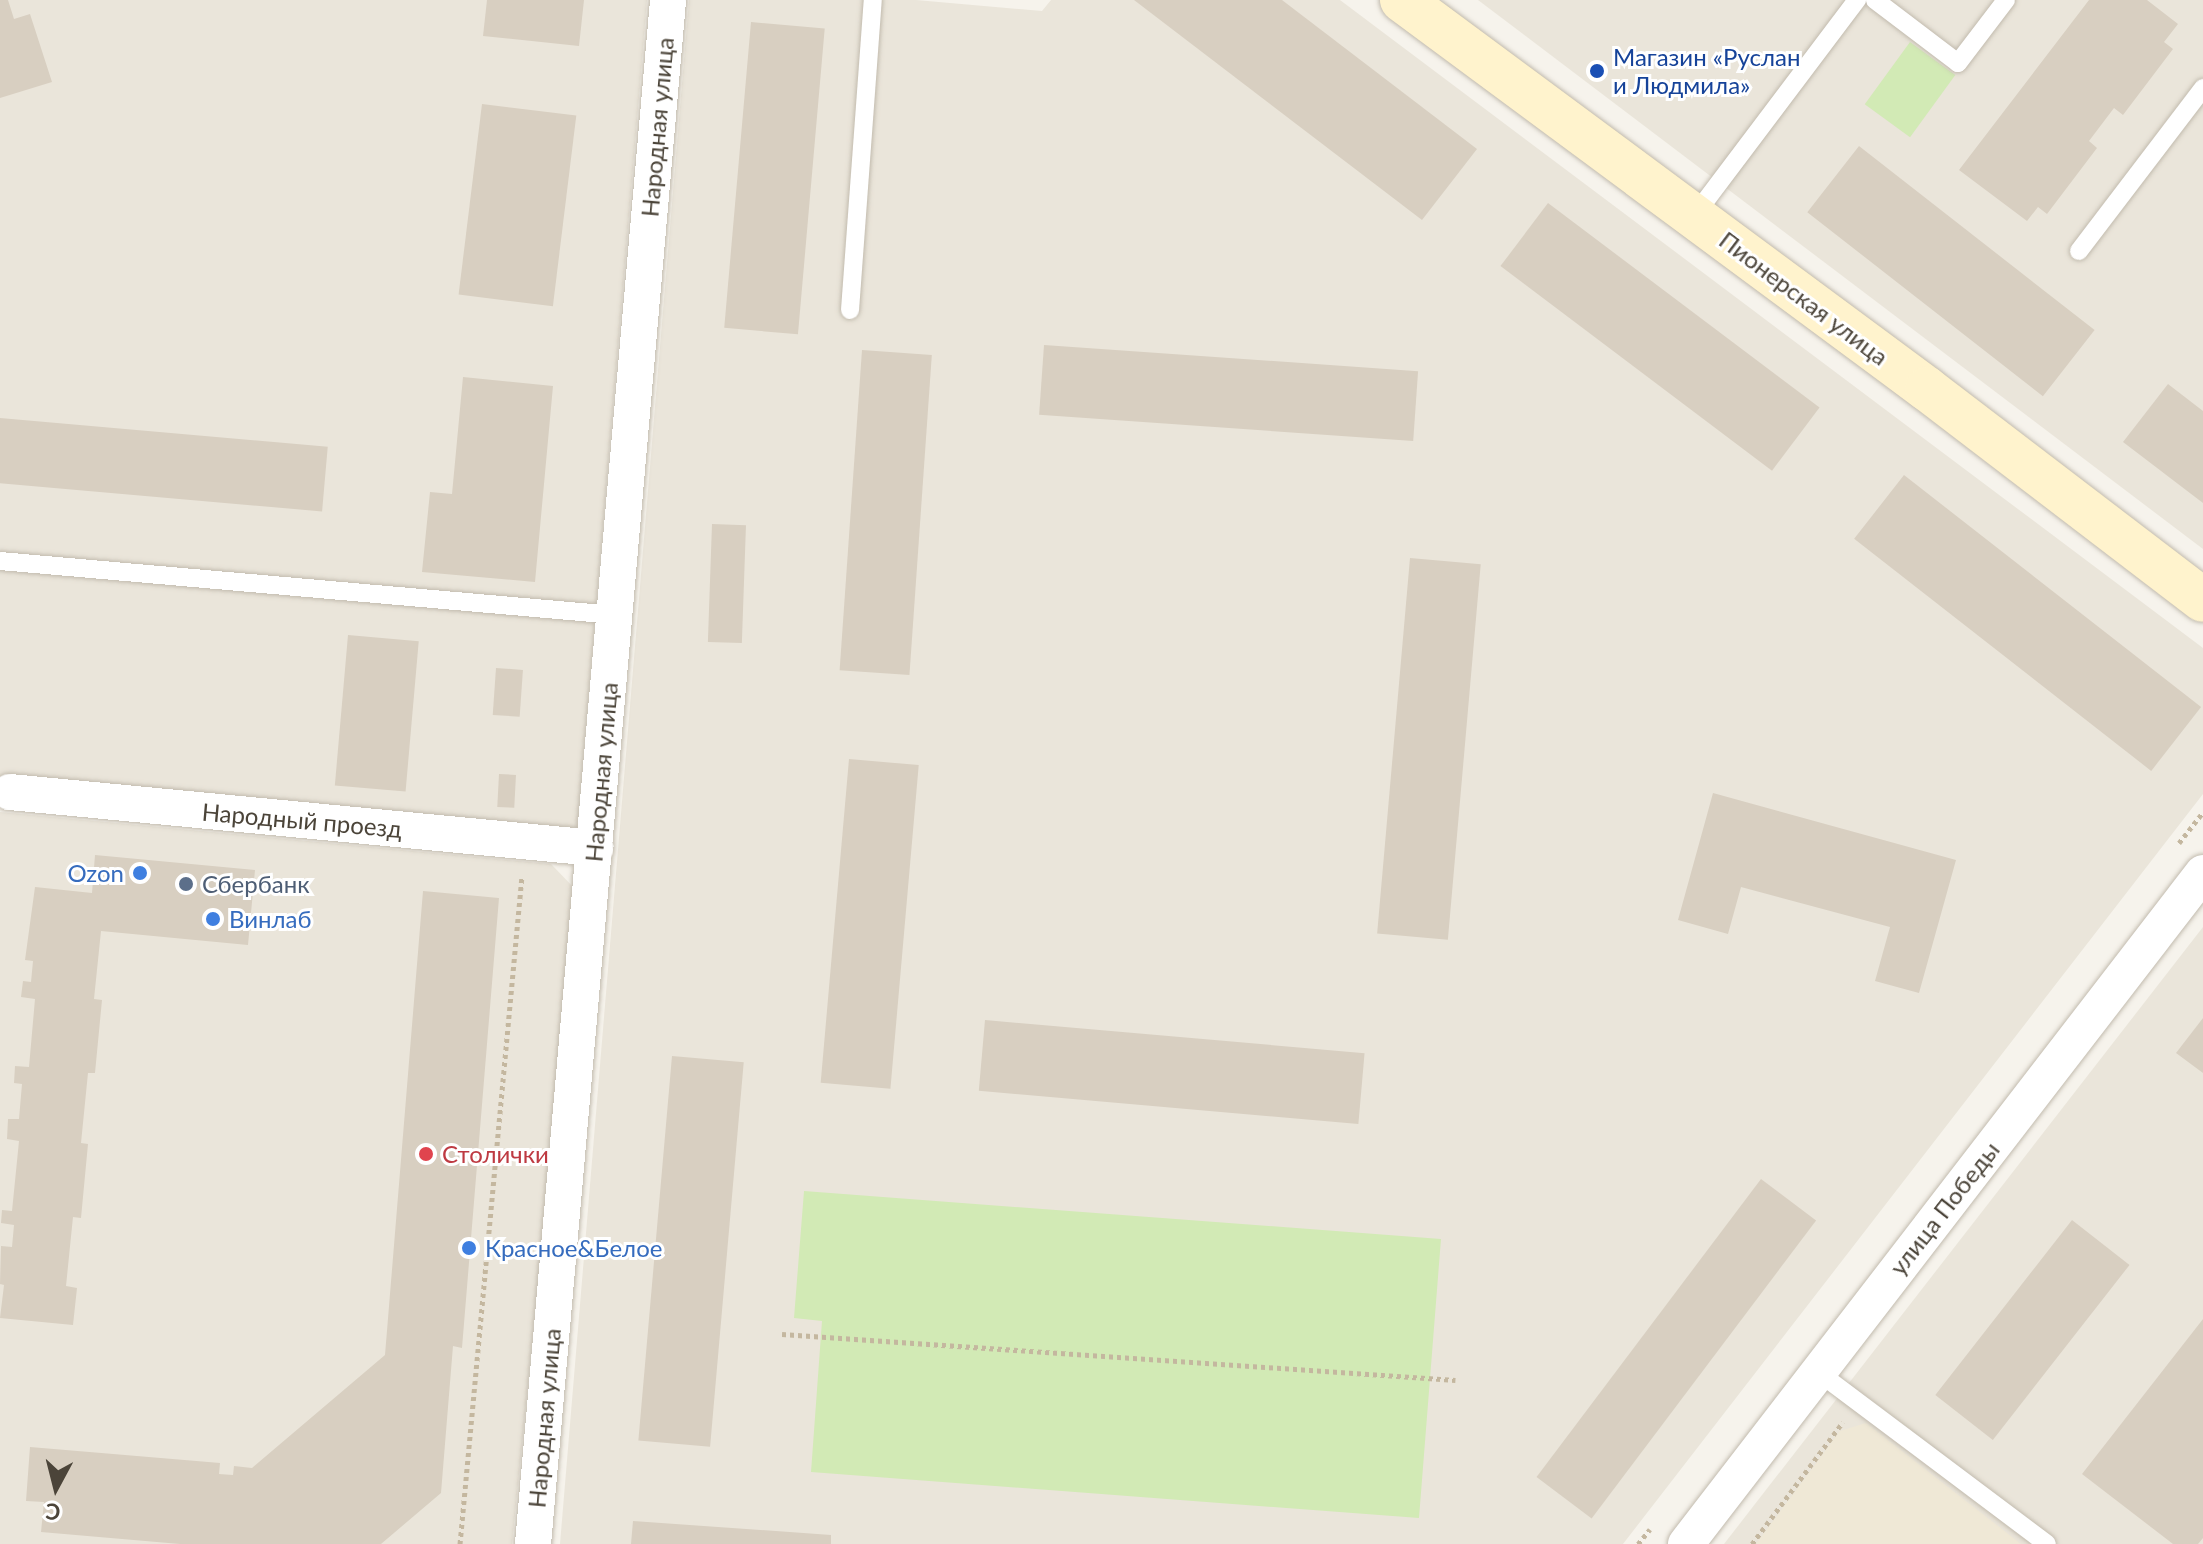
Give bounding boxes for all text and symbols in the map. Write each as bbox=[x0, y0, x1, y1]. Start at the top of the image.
street label: Народная улица bbox=[635, 36, 679, 218]
place label: Магазин «Руслан и Людмила» bbox=[1613, 43, 1800, 99]
marker: Магазин «Руслан и Людмила» bbox=[1588, 62, 1606, 80]
street label: Пионерская улица bbox=[1714, 225, 1894, 371]
street label: Народная улица bbox=[579, 681, 623, 863]
street label: Народный проезд bbox=[201, 797, 403, 843]
place label: Ozon bbox=[67, 859, 124, 887]
marker: Ozon bbox=[131, 864, 149, 882]
place label: Сбербанк bbox=[202, 870, 310, 898]
marker: Сбербанк bbox=[177, 875, 195, 893]
place label: Винлаб bbox=[229, 905, 312, 933]
marker: Винлаб bbox=[204, 910, 222, 928]
street label: улица Победы bbox=[1883, 1136, 2005, 1280]
place label: Столички bbox=[442, 1140, 549, 1168]
marker: Столички bbox=[417, 1145, 435, 1163]
place label: Красное&Белое bbox=[485, 1234, 662, 1262]
marker: Красное&Белое bbox=[460, 1239, 478, 1257]
street label: Народная улица bbox=[522, 1327, 566, 1509]
north arrow bbox=[16, 1448, 96, 1528]
text: С bbox=[44, 1498, 62, 1527]

